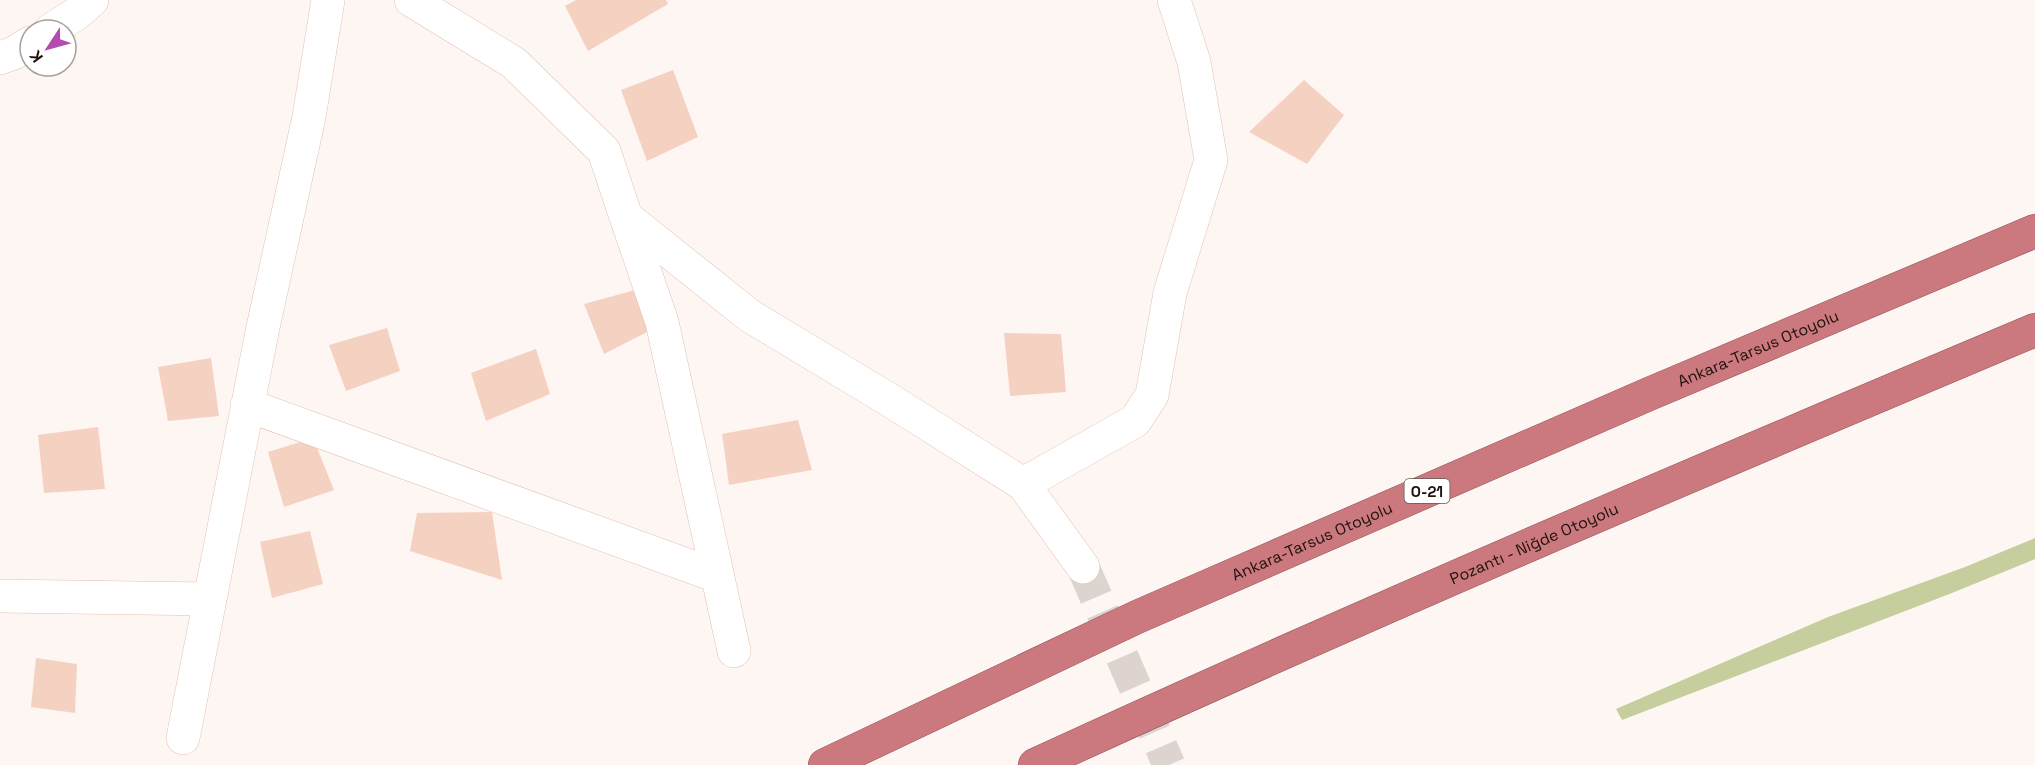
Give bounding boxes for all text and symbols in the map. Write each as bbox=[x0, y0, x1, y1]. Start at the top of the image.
north arrow bbox=[18, 18, 78, 78]
text: K bbox=[25, 46, 48, 67]
street label: Ankara-Tarsus Otoyolu bbox=[1674, 305, 1842, 391]
road number: O-21 bbox=[1404, 479, 1450, 503]
street label: Ankara-Tarsus Otoyolu bbox=[1228, 497, 1395, 585]
street label: Pozantı - Niğde Otoyolu bbox=[1446, 497, 1621, 589]

